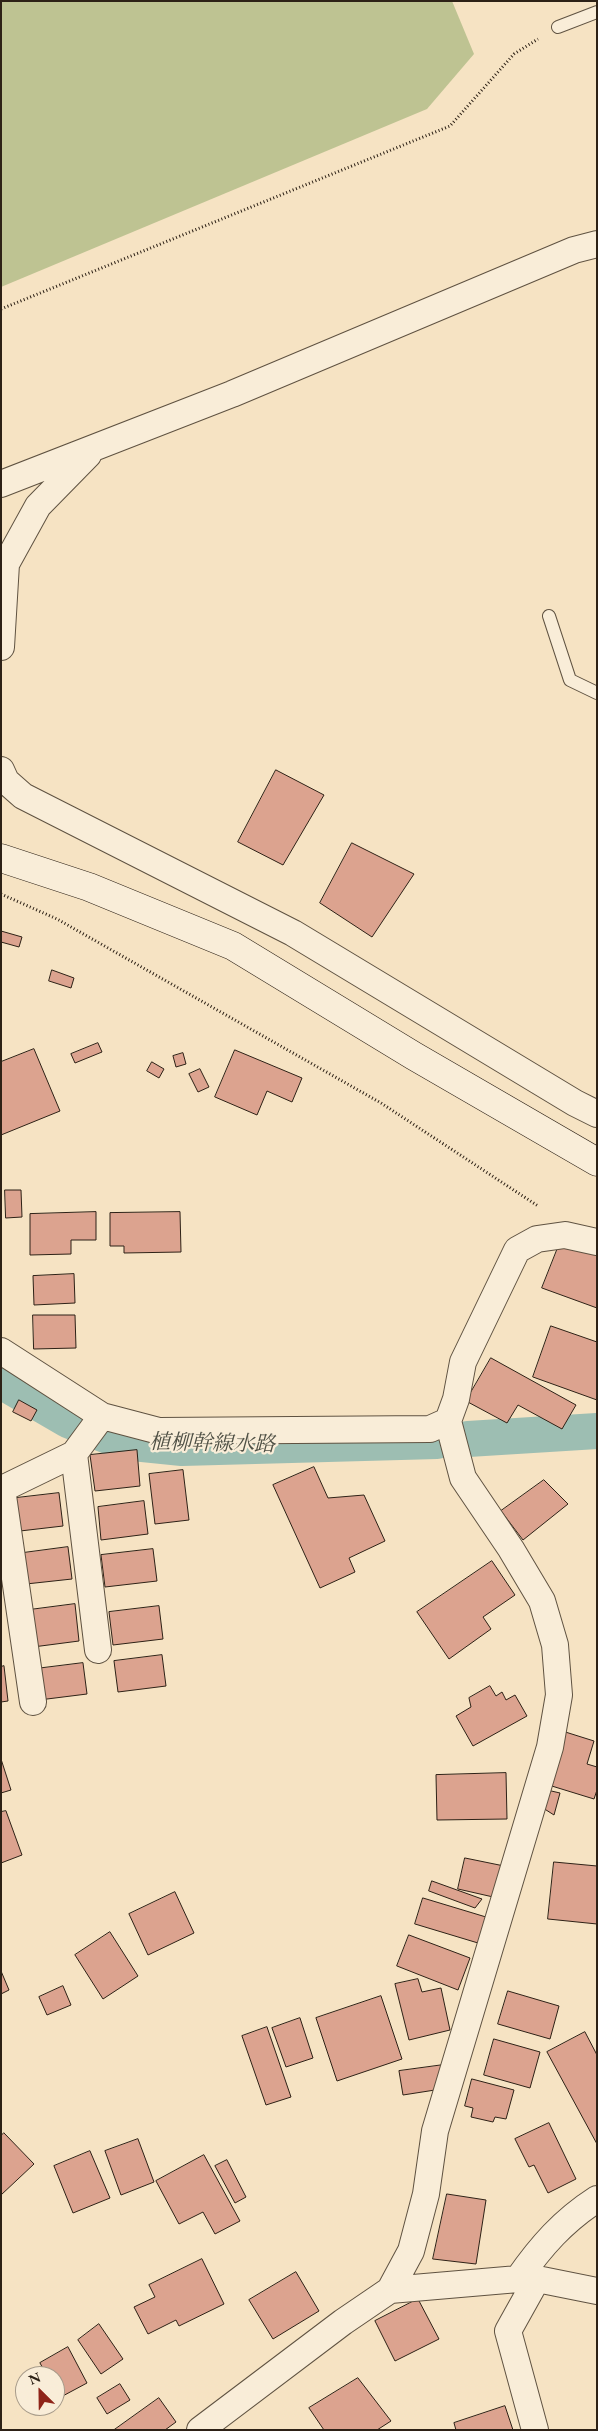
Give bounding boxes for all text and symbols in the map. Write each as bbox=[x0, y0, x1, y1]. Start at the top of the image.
water label: 植柳幹線水路 bbox=[149, 1430, 275, 1458]
north arrow bbox=[15, 2366, 65, 2416]
text: N bbox=[26, 2368, 43, 2389]

